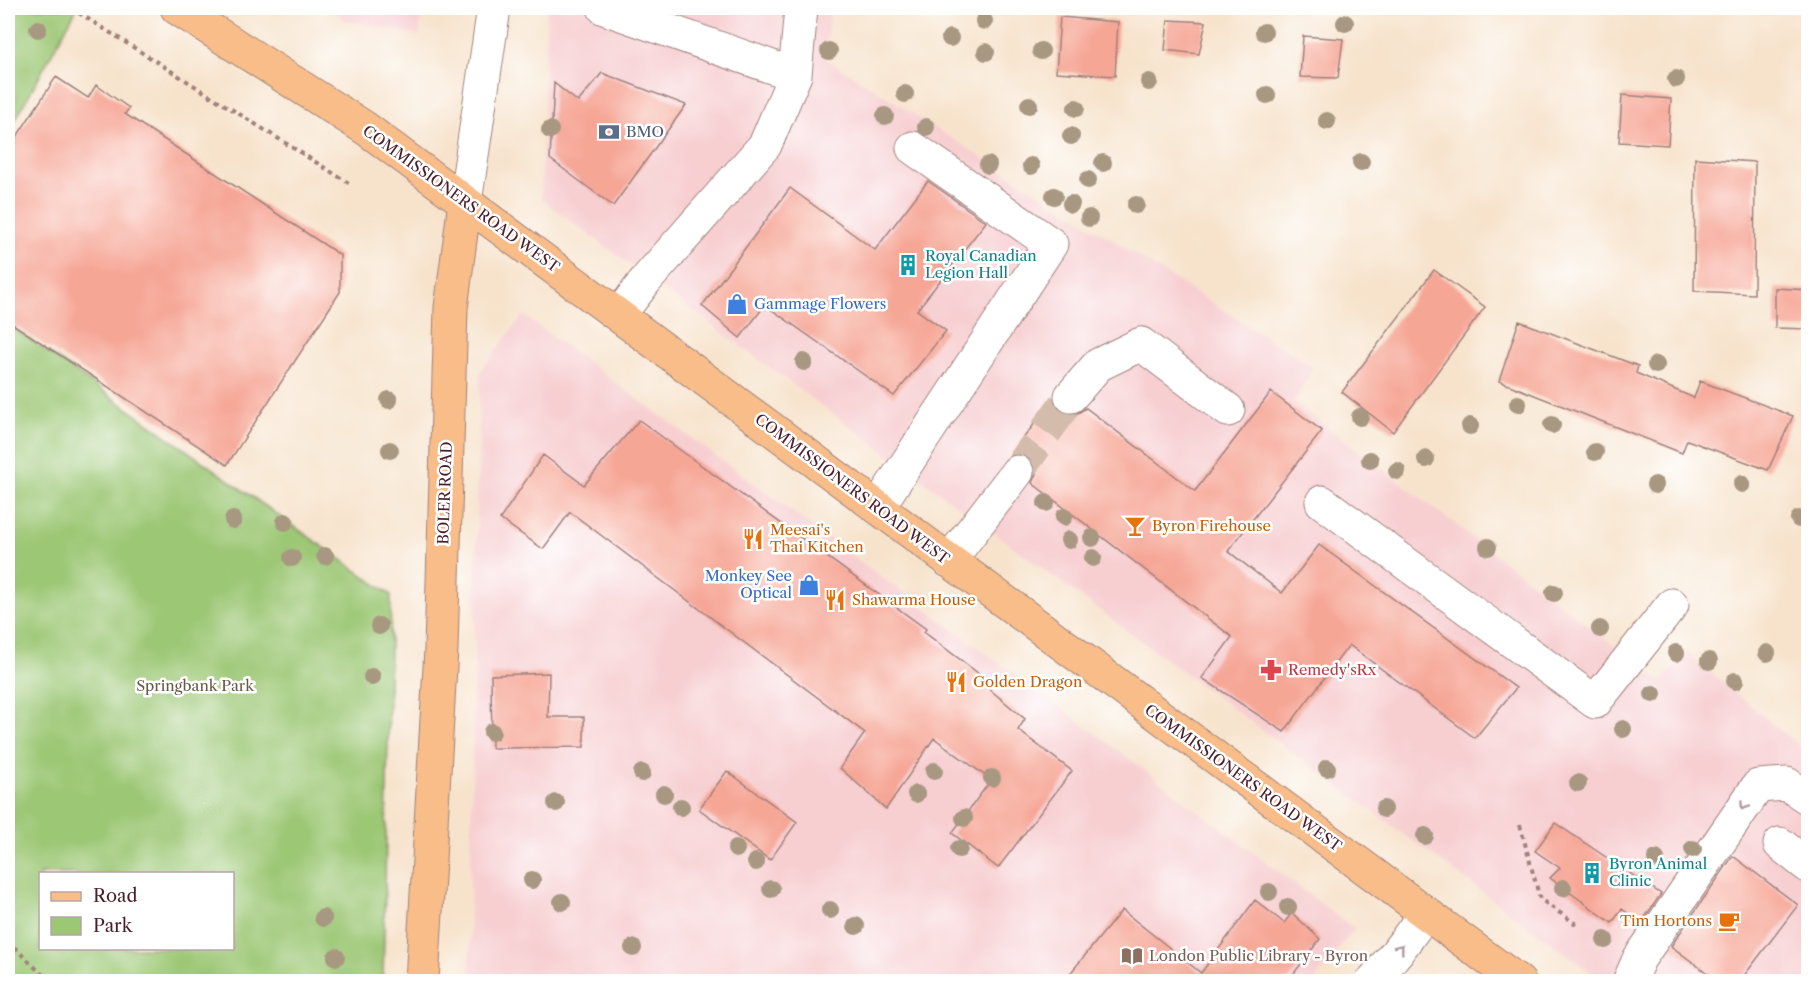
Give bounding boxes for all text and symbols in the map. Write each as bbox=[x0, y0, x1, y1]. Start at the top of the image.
bank icon: BMO bbox=[597, 120, 621, 144]
street label: COMMISSIONERS ROAD WEST bbox=[359, 121, 564, 277]
place label: BMO bbox=[626, 122, 664, 141]
place label: Royal Canadian Legion Hall bbox=[925, 246, 1037, 282]
building icon: Royal Canadian Legion Hall bbox=[896, 253, 920, 277]
shop icon: Gammage Flowers bbox=[725, 292, 749, 316]
place label: Gammage Flowers bbox=[754, 294, 886, 313]
street label: COMMISSIONERS ROAD WEST bbox=[751, 409, 954, 568]
street label: BOLER ROAD bbox=[433, 441, 456, 545]
bar icon: Byron Firehouse bbox=[1123, 514, 1147, 538]
place label: Byron Firehouse bbox=[1152, 516, 1271, 535]
place label: Meesai's Thai Kitchen bbox=[770, 520, 864, 556]
restaurant icon: Meesai's Thai Kitchen bbox=[741, 527, 765, 551]
place label: Monkey See Optical bbox=[705, 566, 793, 602]
shop icon: Monkey See Optical bbox=[797, 573, 821, 597]
restaurant icon: Shawarma House bbox=[823, 588, 847, 612]
place label: Shawarma House bbox=[852, 590, 976, 609]
pharmacy icon: Remedy'sRx bbox=[1259, 658, 1283, 682]
place label: Remedy'sRx bbox=[1288, 660, 1376, 679]
restaurant icon: Golden Dragon bbox=[944, 670, 968, 694]
place label: Golden Dragon bbox=[973, 672, 1083, 691]
park label: Springbank Park bbox=[136, 676, 255, 695]
street label: COMMISSIONERS ROAD WEST bbox=[1141, 700, 1346, 856]
one-way arrow bbox=[1740, 799, 1751, 810]
place label: Byron Animal Clinic bbox=[1609, 854, 1708, 890]
building icon: Byron Animal Clinic bbox=[1580, 861, 1604, 885]
legend bbox=[39, 872, 234, 950]
text: Road bbox=[93, 885, 138, 907]
cafe icon: Tim Hortons bbox=[1717, 909, 1741, 933]
place label: Tim Hortons bbox=[1620, 911, 1712, 930]
text: Park bbox=[93, 915, 134, 937]
library icon: London Public Library - Byron bbox=[1120, 944, 1144, 968]
one-way arrow bbox=[1393, 944, 1404, 955]
place label: London Public Library - Byron bbox=[1149, 946, 1369, 965]

